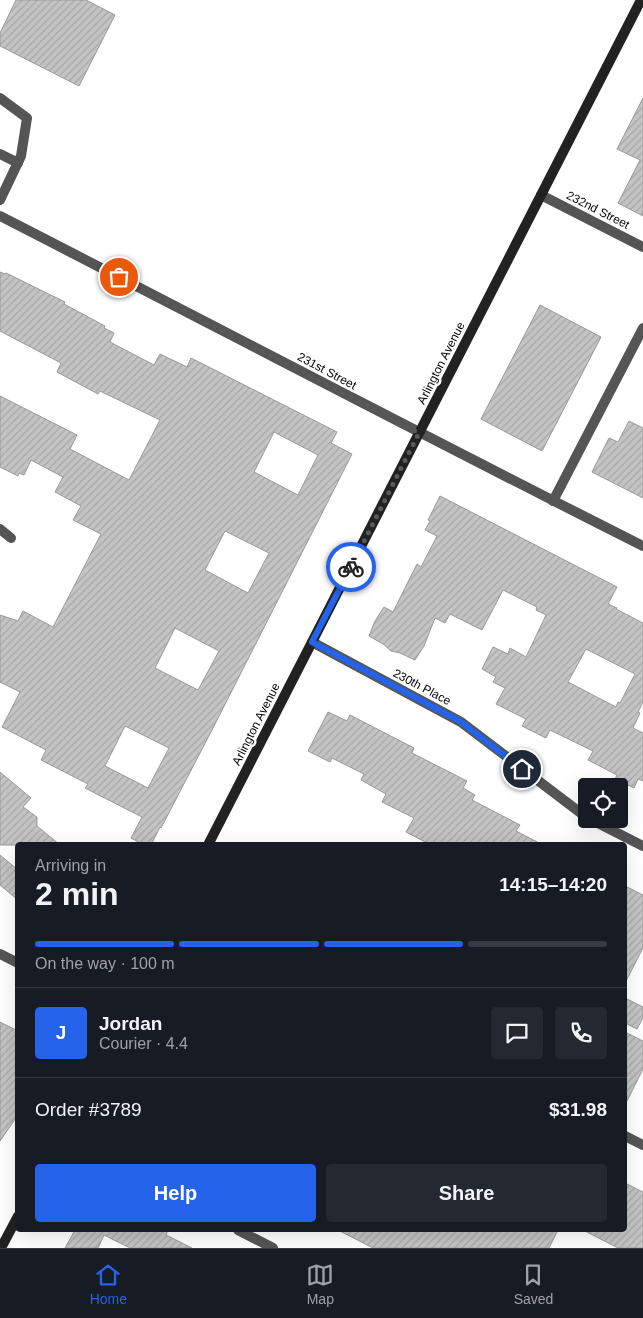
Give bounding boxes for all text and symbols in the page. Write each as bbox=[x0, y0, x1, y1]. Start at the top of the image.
street label: 232nd Street bbox=[564, 188, 632, 232]
pin bbox=[98, 256, 140, 298]
icon: bag bbox=[105, 263, 133, 291]
street label: Arlington Avenue bbox=[414, 319, 468, 407]
street label: 231st Street bbox=[295, 350, 359, 393]
courier bbox=[326, 542, 376, 592]
icon: bike bbox=[337, 553, 365, 581]
street label: 230th Place bbox=[391, 666, 454, 708]
street label: Arlington Avenue bbox=[229, 680, 283, 768]
pin bbox=[501, 748, 543, 790]
icon: home bbox=[508, 755, 536, 783]
map controls bbox=[578, 778, 628, 828]
button: locate bbox=[578, 778, 628, 828]
text: Arriving in bbox=[35, 857, 106, 874]
text: 14:15–14:20 bbox=[499, 874, 607, 895]
text: 2 min bbox=[35, 876, 119, 912]
text: On the way · 100 m bbox=[35, 955, 175, 972]
button: chat bbox=[491, 1007, 543, 1059]
button: phone bbox=[555, 1007, 607, 1059]
text: Jordan bbox=[99, 1013, 162, 1034]
text: J bbox=[56, 1022, 66, 1043]
text: Courier · 4.4 bbox=[99, 1035, 188, 1052]
text: Order #3789 bbox=[35, 1099, 142, 1120]
text: $31.98 bbox=[549, 1099, 607, 1120]
button: Help bbox=[35, 1164, 316, 1222]
button: Share bbox=[326, 1164, 607, 1222]
tab: Home bbox=[90, 1261, 127, 1307]
tab: Map bbox=[306, 1261, 334, 1307]
tab: Saved bbox=[514, 1261, 553, 1307]

